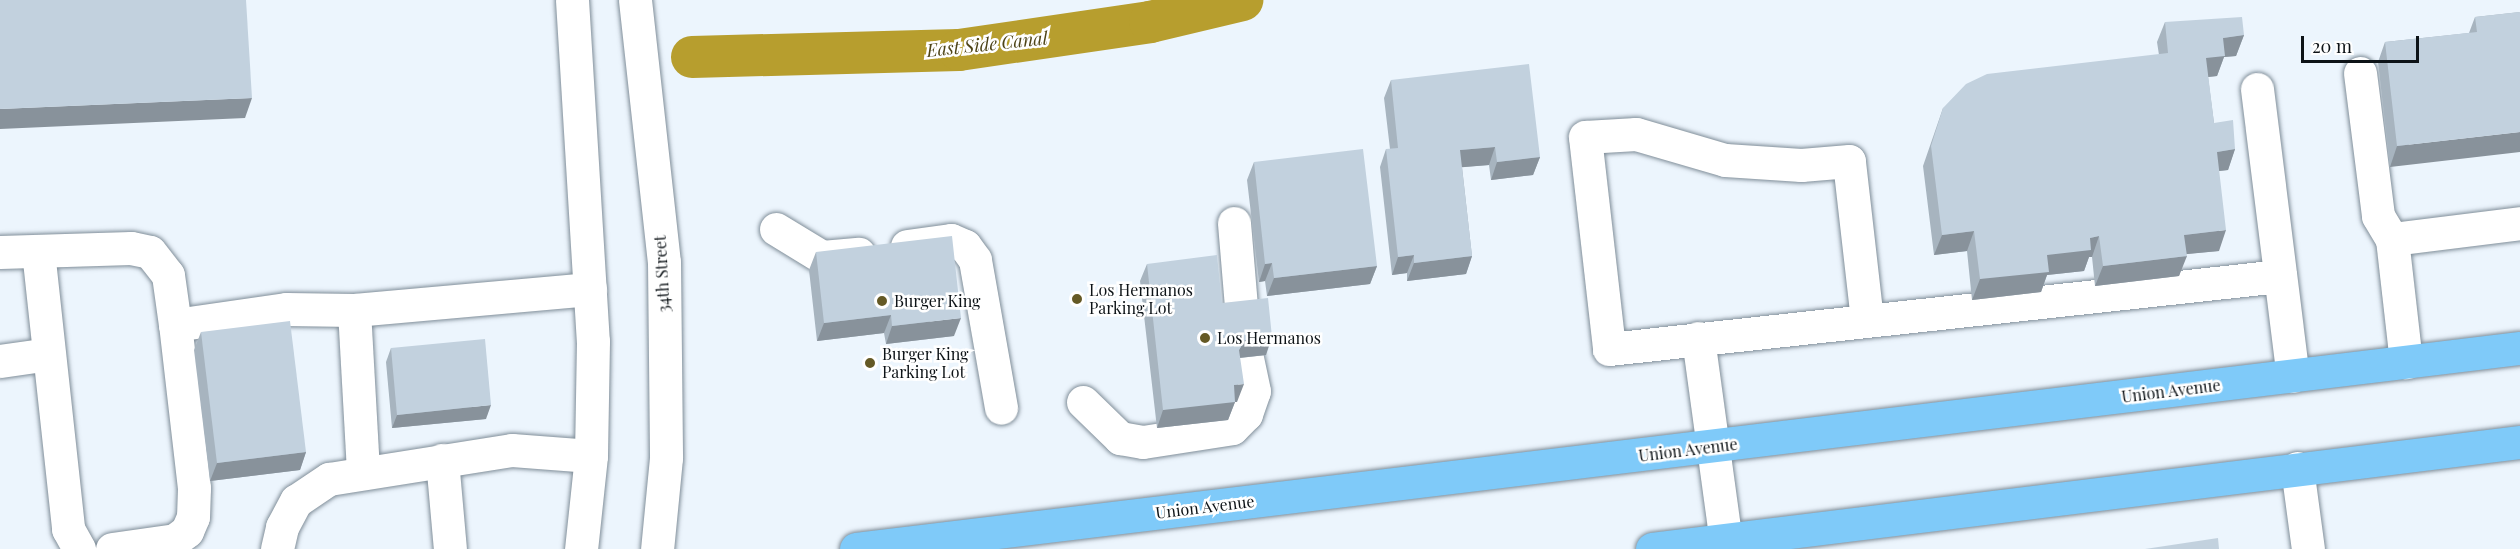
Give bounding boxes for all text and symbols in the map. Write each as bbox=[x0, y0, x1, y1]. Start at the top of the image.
scale bar bbox=[2304, 24, 2422, 62]
water label: East Side Canal bbox=[925, 27, 1049, 61]
text: 20 m bbox=[2312, 34, 2352, 58]
street label: 34th Street bbox=[650, 235, 674, 313]
place label: Los Hermanos Parking Lot bbox=[1089, 280, 1193, 318]
place label: Burger King bbox=[894, 291, 981, 311]
marker: Los Hermanos Parking Lot bbox=[1070, 292, 1084, 306]
marker: Burger King bbox=[875, 294, 889, 308]
place label: Los Hermanos bbox=[1217, 328, 1321, 348]
marker: Los Hermanos bbox=[1198, 331, 1212, 345]
place label: Burger King Parking Lot bbox=[882, 344, 969, 382]
marker: Burger King Parking Lot bbox=[863, 356, 877, 370]
street label: Union Avenue bbox=[2120, 375, 2222, 407]
street label: Union Avenue bbox=[1637, 434, 1739, 466]
street label: Union Avenue bbox=[1154, 491, 1256, 523]

